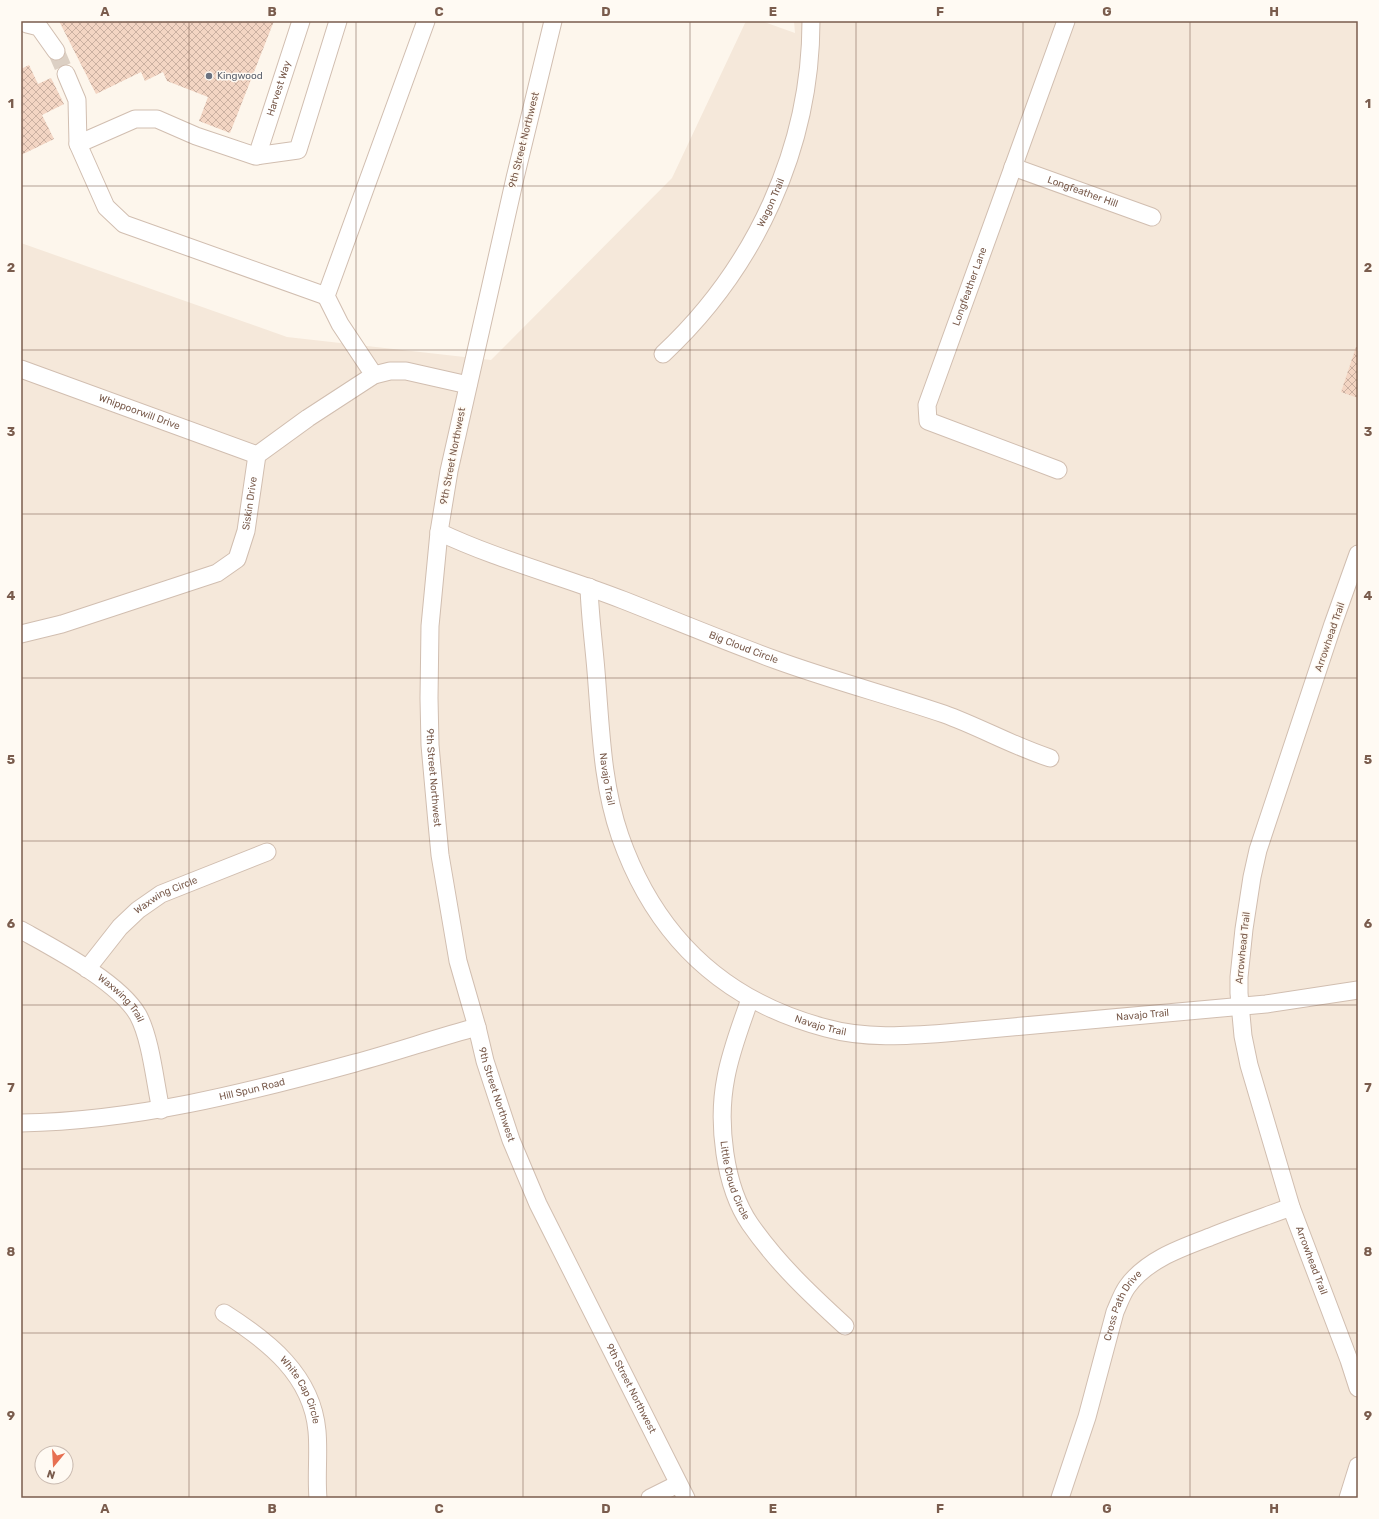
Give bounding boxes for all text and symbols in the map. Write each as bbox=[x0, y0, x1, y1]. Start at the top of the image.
text: A bbox=[100, 4, 110, 19]
text: B bbox=[267, 4, 277, 19]
text: C bbox=[434, 4, 444, 19]
text: D bbox=[601, 4, 611, 19]
text: E bbox=[769, 4, 777, 19]
text: F bbox=[936, 4, 944, 19]
text: G bbox=[1102, 4, 1112, 19]
text: H bbox=[1269, 4, 1279, 19]
street label: Harvest Way bbox=[264, 59, 294, 118]
place label: Kingwood bbox=[217, 70, 263, 82]
marker: Kingwood bbox=[204, 71, 214, 81]
street label: 9th Street Northwest bbox=[506, 91, 542, 189]
text: 1 bbox=[8, 96, 14, 111]
text: 1 bbox=[1365, 96, 1371, 111]
street label: Longfeather Hill bbox=[1046, 174, 1120, 210]
street label: Wagon Trail bbox=[755, 177, 787, 229]
street label: Longfeather Lane bbox=[950, 245, 990, 327]
text: 2 bbox=[7, 260, 15, 275]
text: 2 bbox=[1364, 260, 1372, 275]
street label: Whippoorwill Drive bbox=[97, 392, 182, 433]
street label: 9th Street Northwest bbox=[438, 406, 468, 506]
text: 3 bbox=[7, 424, 16, 439]
text: 3 bbox=[1364, 424, 1373, 439]
street label: Siskin Drive bbox=[240, 476, 260, 531]
text: 4 bbox=[7, 588, 16, 603]
text: 4 bbox=[1364, 588, 1373, 603]
street label: Arrowhead Trail bbox=[1313, 601, 1347, 673]
street label: Big Cloud Circle bbox=[707, 629, 780, 666]
street label: 9th Street Northwest bbox=[424, 728, 443, 828]
text: 5 bbox=[7, 752, 15, 767]
street label: Navajo Trail bbox=[597, 752, 617, 806]
text: 5 bbox=[1364, 752, 1372, 767]
street label: Waxwing Circle bbox=[132, 874, 200, 917]
street label: Arrowhead Trail bbox=[1233, 911, 1253, 985]
text: 6 bbox=[7, 916, 16, 931]
text: 6 bbox=[1364, 916, 1373, 931]
street label: Waxwing Trail bbox=[95, 972, 147, 1024]
street label: Navajo Trail bbox=[1116, 1007, 1170, 1024]
street label: Navajo Trail bbox=[793, 1013, 847, 1038]
street label: 9th Street Northwest bbox=[476, 1046, 517, 1143]
street label: Hill Spun Road bbox=[218, 1076, 286, 1103]
text: 7 bbox=[7, 1080, 15, 1095]
text: 7 bbox=[1364, 1080, 1372, 1095]
street label: Little Cloud Circle bbox=[717, 1140, 752, 1223]
street label: Arrowhead Trail bbox=[1293, 1224, 1330, 1296]
text: 8 bbox=[7, 1244, 16, 1259]
text: 8 bbox=[1364, 1244, 1373, 1259]
street label: Cross Path Drive bbox=[1102, 1268, 1145, 1342]
street label: 9th Street Northwest bbox=[603, 1342, 659, 1435]
street label: White Cap Circle bbox=[277, 1354, 322, 1425]
text: 9 bbox=[7, 1408, 15, 1423]
text: 9 bbox=[1364, 1408, 1372, 1423]
north arrow bbox=[34, 1445, 74, 1485]
text: N bbox=[45, 1467, 57, 1481]
text: A bbox=[100, 1501, 110, 1516]
text: B bbox=[267, 1501, 277, 1516]
text: C bbox=[434, 1501, 444, 1516]
text: D bbox=[601, 1501, 611, 1516]
text: E bbox=[769, 1501, 777, 1516]
text: F bbox=[936, 1501, 944, 1516]
text: G bbox=[1102, 1501, 1112, 1516]
text: H bbox=[1269, 1501, 1279, 1516]

